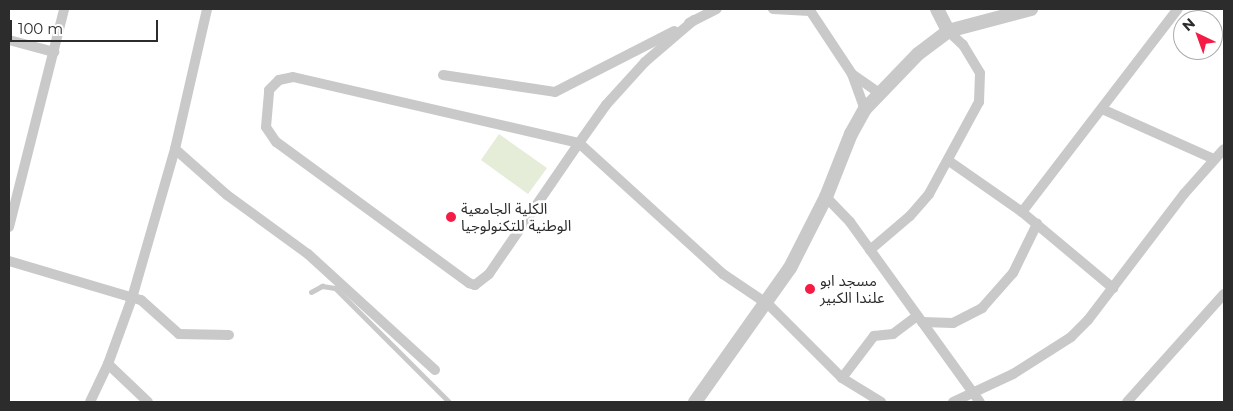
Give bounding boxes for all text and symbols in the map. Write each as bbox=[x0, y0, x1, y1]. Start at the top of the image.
scale bar bbox=[12, 10, 160, 42]
north arrow bbox=[1173, 10, 1223, 60]
text: N bbox=[1178, 14, 1199, 35]
text: 100 m bbox=[18, 19, 63, 38]
place label: الكلية الجامعية الوطنية للتكنولوجيا bbox=[461, 199, 571, 234]
marker: الكلية الجامعية الوطنية للتكنولوجيا bbox=[445, 211, 457, 223]
place label: مسجد ابو علندا الكبير bbox=[820, 271, 884, 306]
marker: مسجد ابو علندا الكبير bbox=[804, 283, 816, 295]

